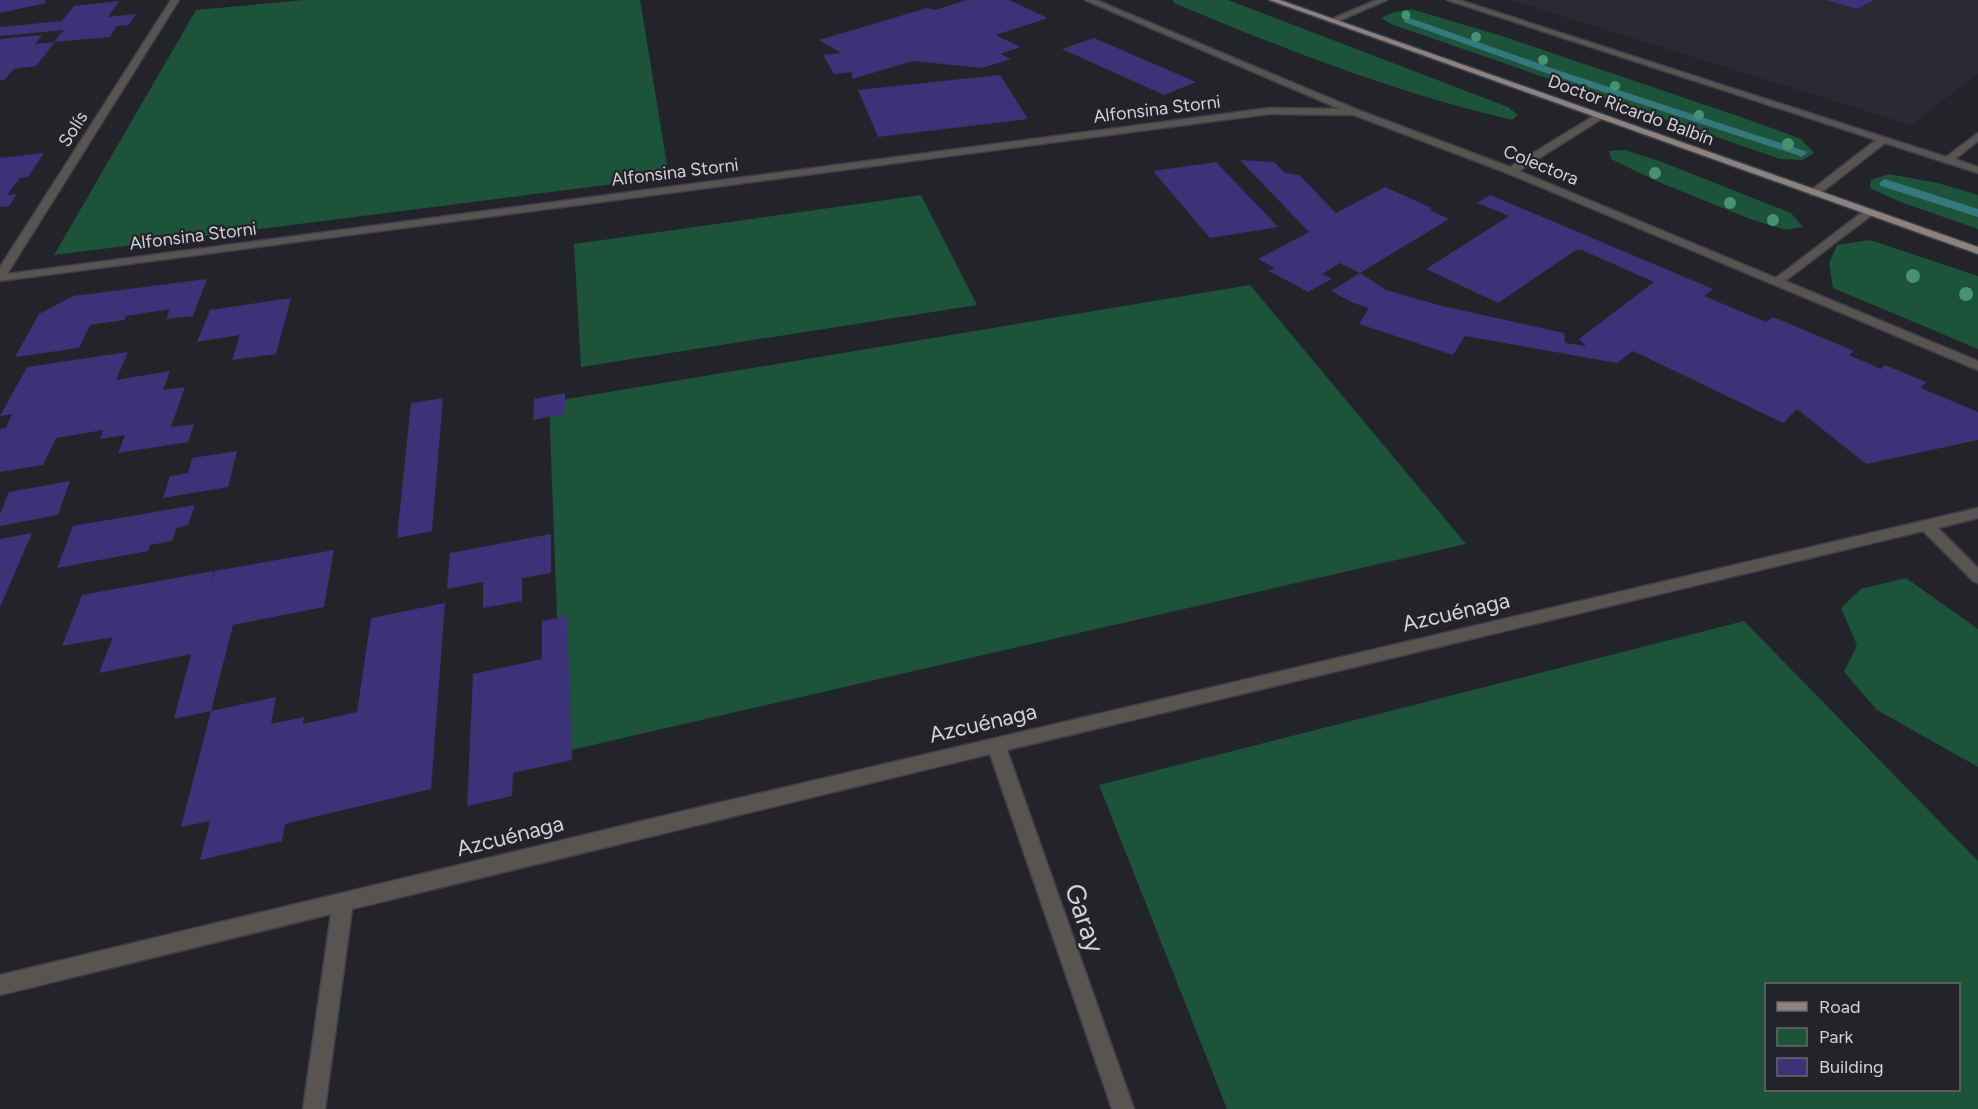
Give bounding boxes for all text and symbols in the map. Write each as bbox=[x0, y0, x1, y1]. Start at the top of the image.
street label: Doctor Ricardo Balbín bbox=[1545, 70, 1717, 150]
street label: Alfonsina Storni bbox=[1092, 90, 1222, 128]
street label: Solís bbox=[54, 107, 92, 151]
street label: Colectora bbox=[1500, 140, 1582, 190]
street label: Alfonsina Storni bbox=[610, 153, 740, 191]
street label: Alfonsina Storni bbox=[128, 217, 258, 255]
street label: Azcuénaga bbox=[1400, 587, 1512, 637]
street label: Azcuénaga bbox=[927, 698, 1039, 748]
street label: Azcuénaga bbox=[454, 810, 566, 862]
street label: Garay bbox=[1058, 879, 1112, 957]
legend bbox=[1765, 983, 1960, 1091]
text: Road bbox=[1819, 996, 1860, 1018]
text: Park bbox=[1819, 1026, 1854, 1048]
text: Building bbox=[1819, 1056, 1884, 1078]

